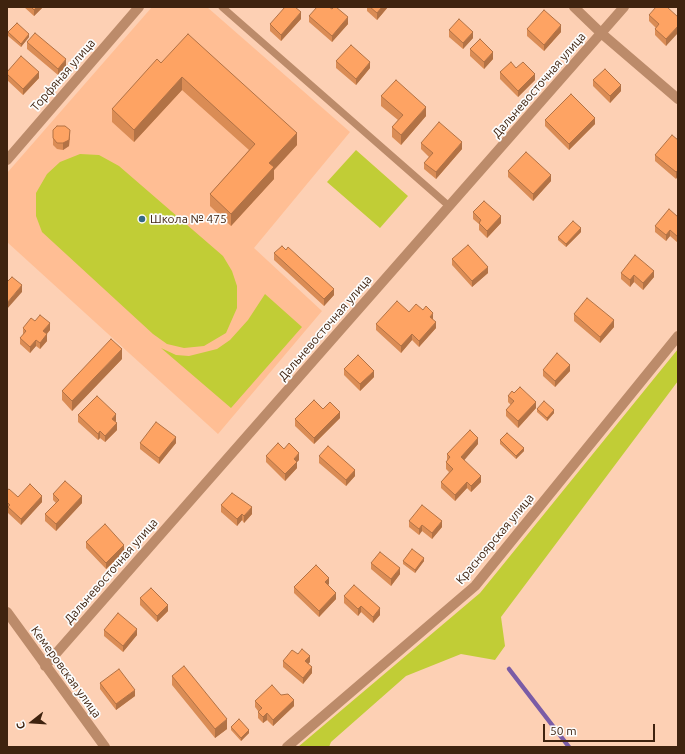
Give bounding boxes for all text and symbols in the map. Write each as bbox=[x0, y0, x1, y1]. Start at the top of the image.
street label: Дальневосточная улица bbox=[489, 29, 589, 141]
street label: Торфяная улица bbox=[28, 36, 98, 114]
place label: Школа № 475 bbox=[150, 212, 227, 226]
marker: Школа № 475 bbox=[137, 214, 147, 224]
street label: Дальневосточная улица bbox=[275, 272, 375, 384]
street label: Красноярская улица bbox=[453, 491, 537, 587]
street label: Дальневосточная улица bbox=[61, 515, 161, 627]
street label: Кемеровская улица bbox=[28, 623, 104, 721]
north arrow bbox=[12, 702, 52, 742]
scale bar bbox=[545, 716, 657, 742]
text: С bbox=[14, 720, 27, 731]
text: 50 m bbox=[550, 724, 577, 737]

